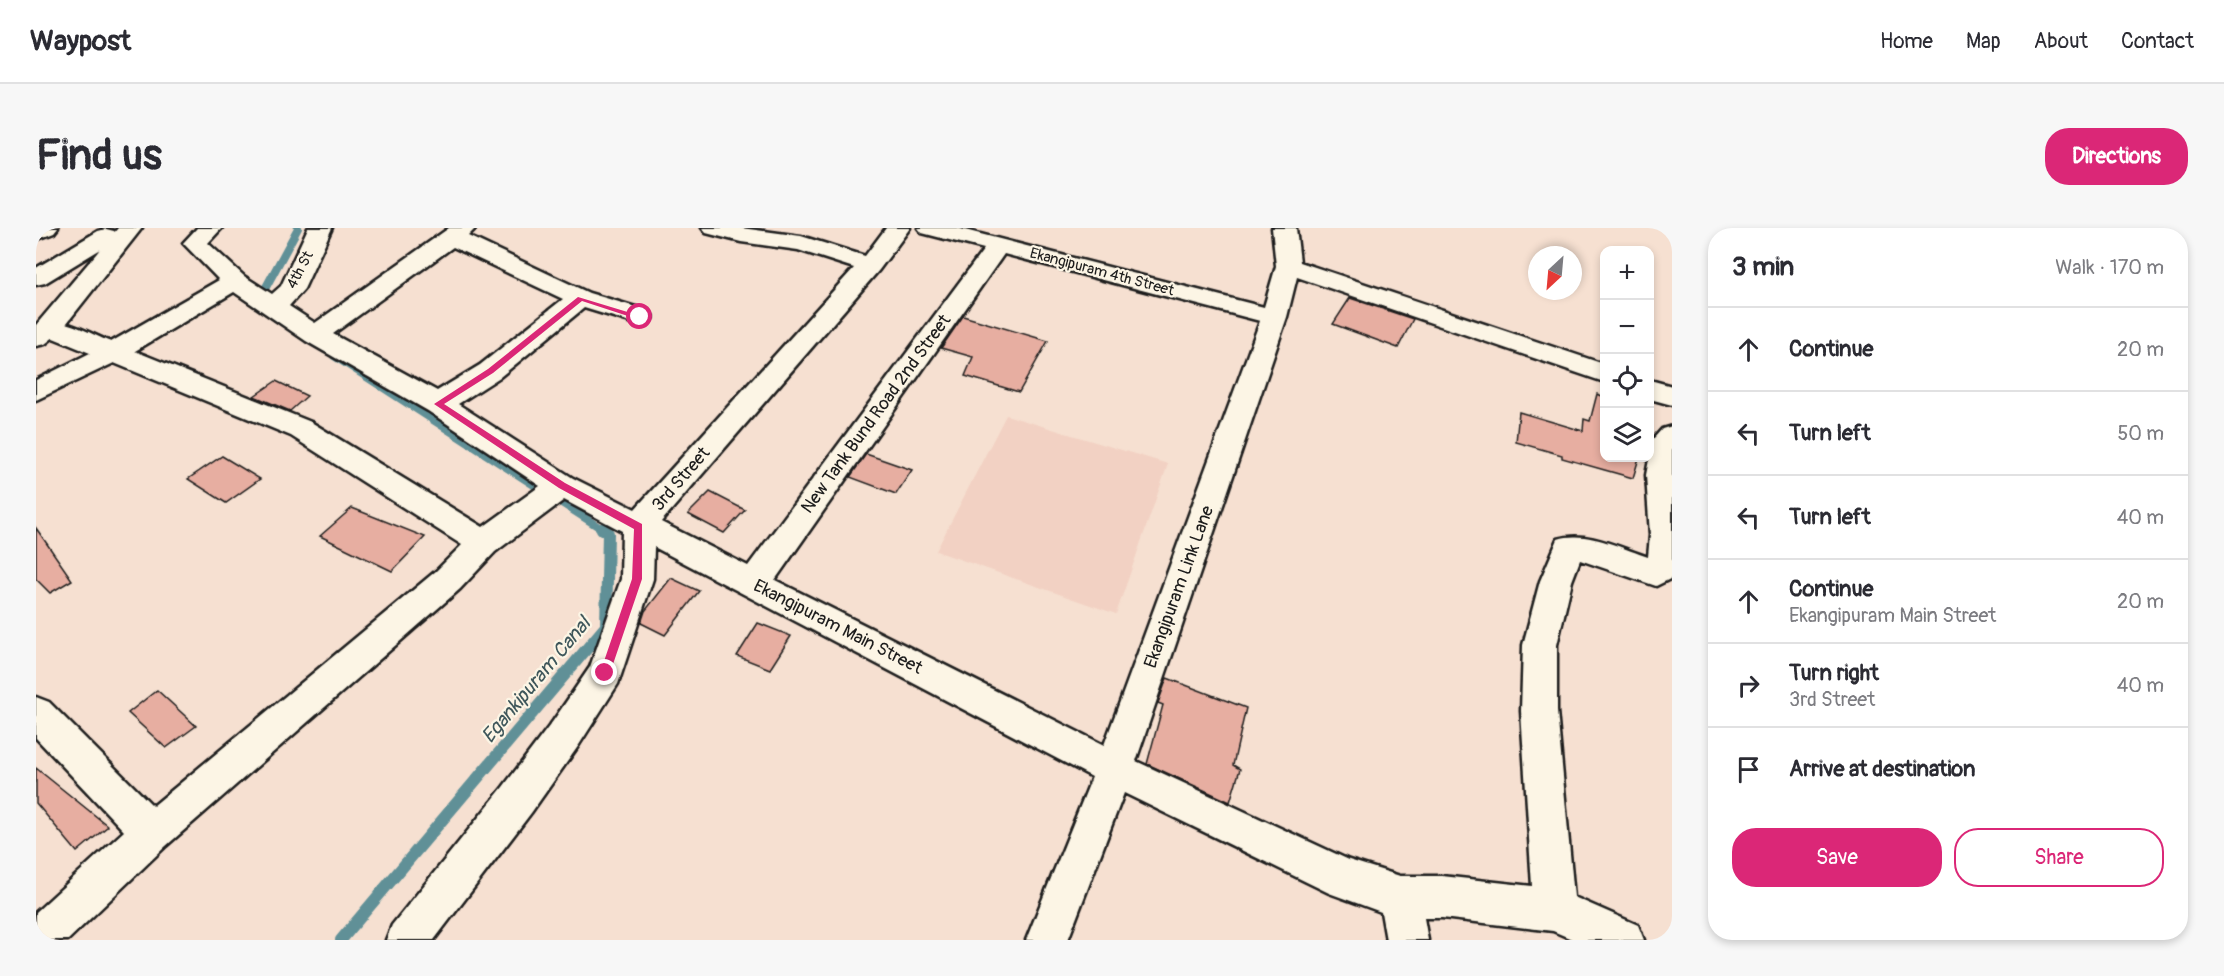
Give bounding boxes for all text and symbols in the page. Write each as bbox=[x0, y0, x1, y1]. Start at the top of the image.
text: Waypost bbox=[30, 24, 131, 59]
text: Home bbox=[1880, 28, 1933, 55]
text: Map bbox=[1966, 28, 2001, 55]
text: About bbox=[2034, 28, 2088, 55]
text: Contact bbox=[2121, 28, 2194, 55]
button: Directions bbox=[2045, 128, 2188, 185]
text: Find us bbox=[36, 130, 162, 182]
street label: Ekangipuram 4th Street bbox=[1028, 244, 1177, 301]
north arrow bbox=[1528, 246, 1582, 300]
map controls bbox=[1600, 246, 1654, 462]
button: + bbox=[1600, 246, 1654, 300]
street label: 4th St bbox=[282, 247, 318, 292]
text: 3 min bbox=[1732, 251, 1794, 283]
text: Walk · 170 m bbox=[2055, 255, 2164, 280]
button: − bbox=[1600, 300, 1654, 354]
route start bbox=[626, 303, 652, 329]
street label: New Tank Bund Road 2nd Street bbox=[796, 309, 956, 518]
icon: ahead bbox=[1732, 333, 1765, 366]
text: Continue bbox=[1789, 335, 1873, 363]
text: 20 m bbox=[2117, 337, 2164, 362]
button: locate bbox=[1600, 354, 1654, 408]
button: layers bbox=[1600, 408, 1654, 462]
icon: left bbox=[1732, 417, 1765, 450]
text: Turn left bbox=[1789, 419, 1871, 447]
text: 50 m bbox=[2117, 421, 2164, 446]
street label: 3rd Street bbox=[647, 442, 716, 516]
icon: left bbox=[1732, 501, 1765, 534]
street label: Ekangipuram Link Lane bbox=[1139, 503, 1219, 671]
text: Turn left bbox=[1789, 503, 1871, 531]
text: 40 m bbox=[2117, 505, 2164, 530]
street label: Ekangipuram Main Street bbox=[750, 574, 927, 680]
text: Continue bbox=[1789, 575, 1873, 603]
icon: ahead bbox=[1732, 585, 1765, 618]
text: 20 m bbox=[2117, 589, 2164, 614]
text: Ekangipuram Main Street bbox=[1789, 603, 1996, 628]
water label: Egankipuram Canal bbox=[476, 610, 597, 748]
route end bbox=[591, 659, 617, 685]
text: Turn right bbox=[1789, 659, 1879, 687]
icon: right bbox=[1732, 669, 1765, 702]
text: 40 m bbox=[2117, 673, 2164, 698]
text: 3rd Street bbox=[1789, 687, 1875, 712]
icon: arrive bbox=[1732, 753, 1765, 786]
text: Arrive at destination bbox=[1789, 755, 1975, 783]
button: Save bbox=[1732, 828, 1942, 887]
button: Share bbox=[1954, 828, 2164, 887]

